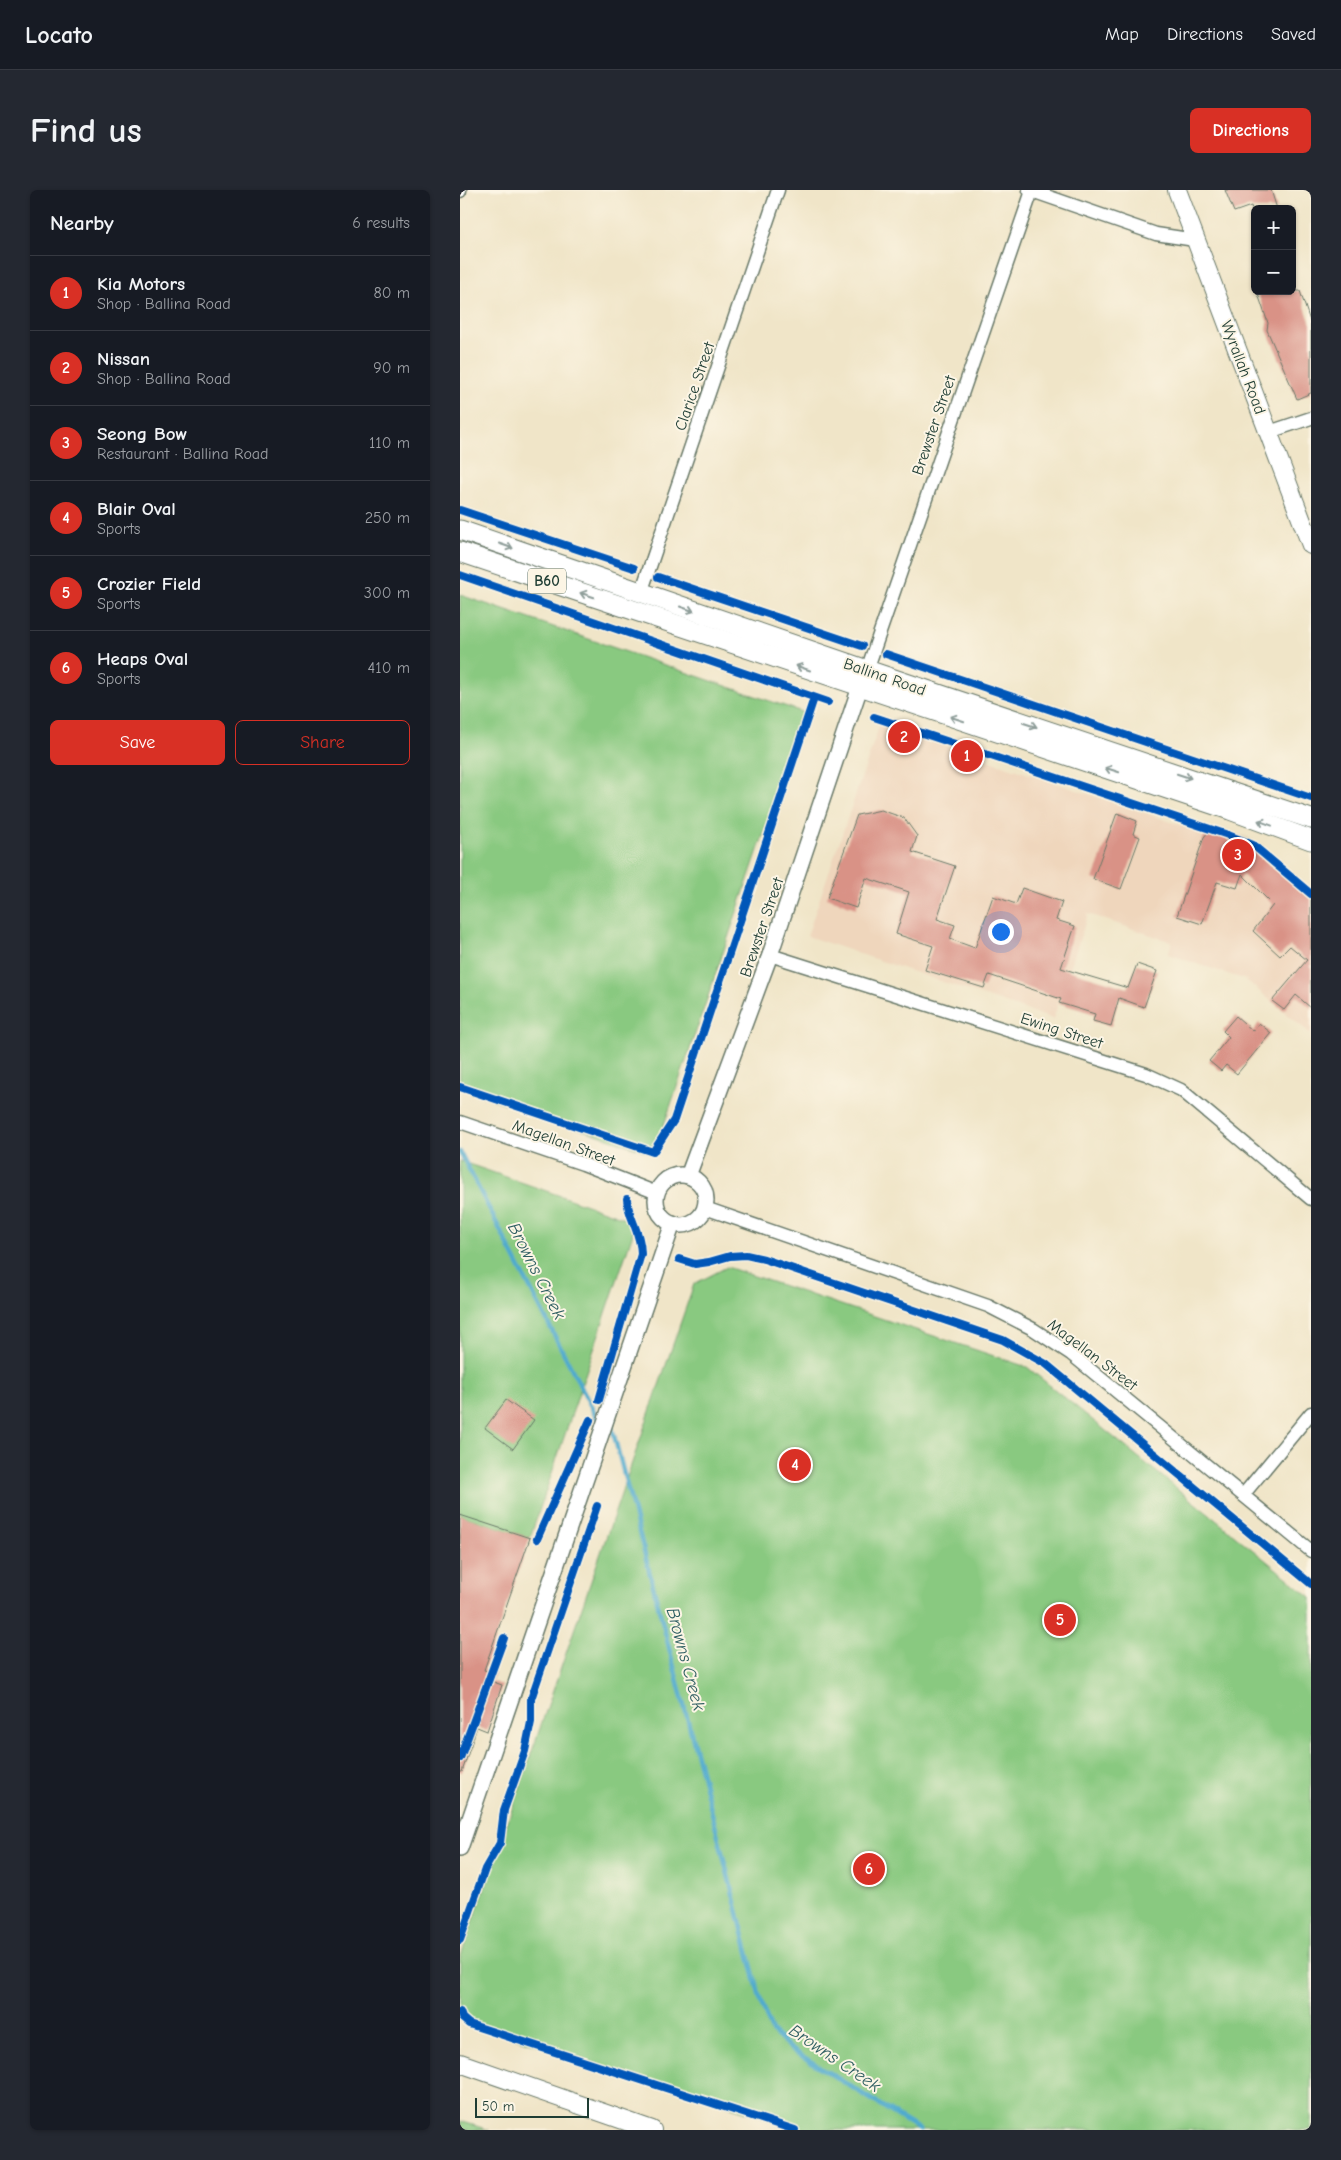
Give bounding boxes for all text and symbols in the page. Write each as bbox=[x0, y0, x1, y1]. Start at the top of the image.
text: Locato bbox=[25, 21, 93, 49]
text: Map bbox=[1105, 24, 1139, 45]
text: Directions bbox=[1167, 24, 1243, 45]
text: Saved bbox=[1271, 24, 1316, 45]
button: Directions bbox=[1190, 108, 1311, 153]
text: Find us bbox=[30, 110, 142, 151]
map controls bbox=[1251, 205, 1296, 295]
button: + bbox=[1251, 205, 1296, 250]
text: Nearby bbox=[50, 211, 114, 235]
text: 6 results bbox=[352, 214, 410, 232]
button: − bbox=[1251, 250, 1296, 295]
text: Kia Motors bbox=[97, 273, 185, 295]
text: 1 bbox=[63, 284, 69, 302]
text: 80 m bbox=[373, 284, 410, 302]
text: Shop · Ballina Road bbox=[97, 295, 231, 313]
street label: Wyrallah Road bbox=[1217, 318, 1269, 417]
street label: Clarice Street bbox=[671, 339, 719, 433]
text: Nissan bbox=[97, 348, 150, 370]
text: 2 bbox=[62, 359, 70, 377]
text: 90 m bbox=[373, 359, 410, 377]
text: Shop · Ballina Road bbox=[97, 370, 231, 388]
street label: Brewster Street bbox=[908, 373, 960, 477]
text: Seong Bow bbox=[97, 423, 187, 445]
text: 3 bbox=[62, 434, 70, 452]
text: 110 m bbox=[369, 434, 410, 452]
text: Restaurant · Ballina Road bbox=[97, 445, 269, 463]
text: Blair Oval bbox=[97, 498, 176, 520]
text: 4 bbox=[62, 509, 70, 527]
text: 250 m bbox=[365, 509, 410, 527]
text: Sports bbox=[97, 520, 140, 538]
one-way arrow bbox=[498, 542, 513, 551]
road number: B60 bbox=[528, 568, 566, 594]
text: Crozier Field bbox=[97, 573, 201, 595]
text: 5 bbox=[62, 584, 70, 602]
text: 300 m bbox=[364, 584, 410, 602]
one-way arrow bbox=[579, 589, 595, 599]
text: Sports bbox=[97, 595, 140, 613]
one-way arrow bbox=[678, 605, 694, 614]
text: Heaps Oval bbox=[97, 648, 188, 670]
street label: Ballina Road bbox=[841, 654, 928, 699]
text: 6 bbox=[62, 659, 70, 677]
text: 410 m bbox=[368, 659, 410, 677]
one-way arrow bbox=[796, 663, 812, 672]
text: Sports bbox=[97, 670, 140, 688]
one-way arrow bbox=[950, 714, 966, 724]
pin: 2 bbox=[888, 718, 920, 756]
button: Save bbox=[50, 720, 225, 765]
button: Share bbox=[235, 720, 410, 765]
one-way arrow bbox=[1021, 720, 1037, 730]
pin: 1 bbox=[951, 737, 983, 775]
one-way arrow bbox=[1104, 765, 1120, 775]
one-way arrow bbox=[1176, 772, 1191, 781]
one-way arrow bbox=[1258, 818, 1274, 827]
pin: 3 bbox=[1222, 836, 1254, 874]
street label: Brewster Street bbox=[736, 875, 788, 979]
your location bbox=[988, 919, 1014, 945]
street label: Ewing Street bbox=[1018, 1009, 1106, 1053]
street label: Magellan Street bbox=[510, 1116, 618, 1170]
water label: Browns Creek bbox=[503, 1219, 570, 1323]
street label: Magellan Street bbox=[1044, 1315, 1141, 1395]
pin: 4 bbox=[779, 1446, 811, 1484]
pin: 5 bbox=[1044, 1601, 1076, 1639]
water label: Browns Creek bbox=[662, 1605, 709, 1713]
pin: 6 bbox=[853, 1850, 885, 1888]
water label: Browns Creek bbox=[785, 2020, 885, 2097]
scale bar bbox=[475, 2095, 589, 2118]
text: 50 m bbox=[482, 2098, 514, 2115]

